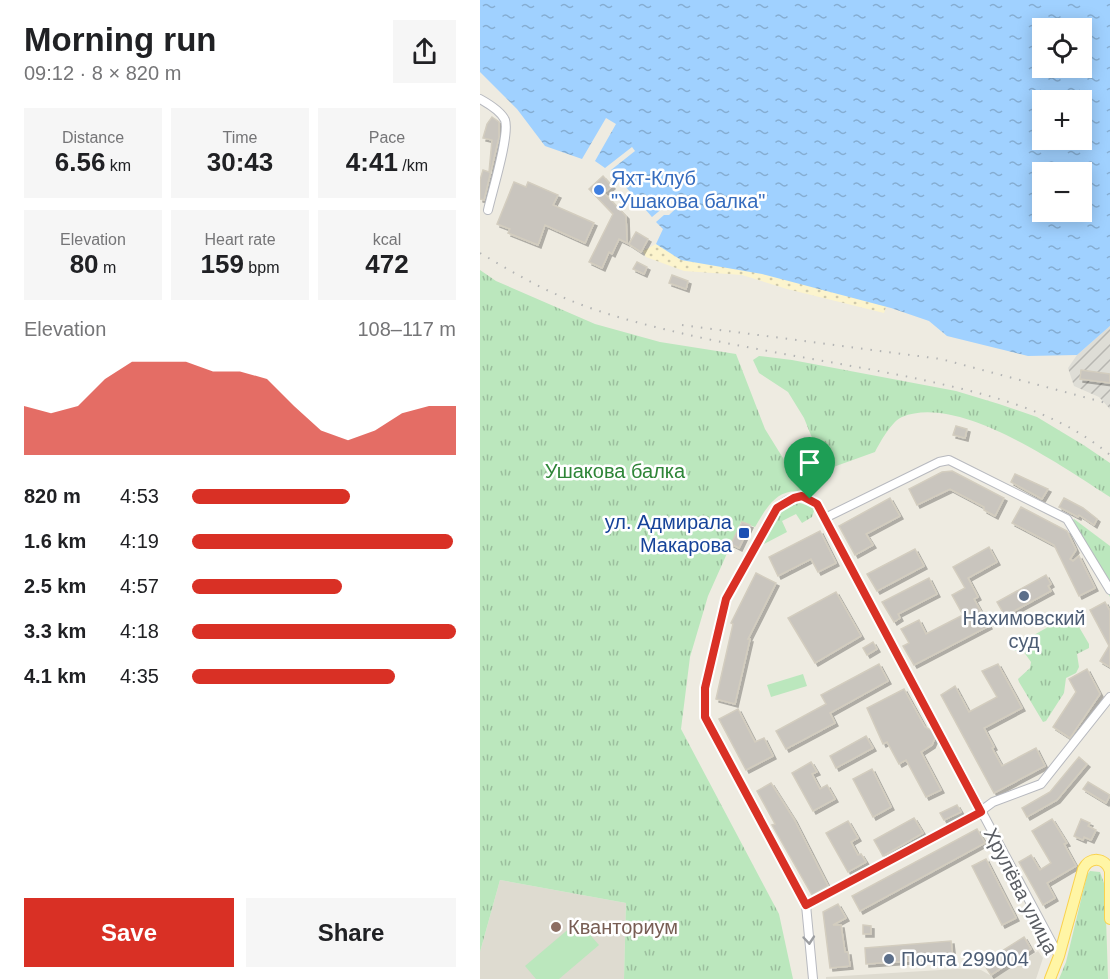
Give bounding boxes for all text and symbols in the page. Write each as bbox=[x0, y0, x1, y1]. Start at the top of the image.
map controls bbox=[1032, 18, 1092, 222]
button: locate bbox=[1032, 18, 1092, 78]
button: share bbox=[393, 20, 456, 83]
text: Morning run bbox=[24, 21, 216, 58]
text: 09:12 · 8 × 820 m bbox=[24, 62, 181, 84]
button: + bbox=[1032, 90, 1092, 150]
text: Distance bbox=[62, 129, 124, 146]
text: Time bbox=[223, 129, 257, 146]
text: Pace bbox=[369, 129, 405, 146]
text: 6.56 bbox=[55, 147, 105, 177]
text: 30:43 bbox=[207, 147, 273, 177]
text: 4:41 bbox=[346, 147, 398, 177]
text: km bbox=[105, 157, 131, 174]
text: /km bbox=[398, 157, 428, 174]
button: − bbox=[1032, 162, 1092, 222]
place label: Яхт-Клуб "Ушакова балка" bbox=[611, 167, 765, 212]
marker: Яхт-Клуб "Ушакова балка" bbox=[592, 183, 606, 197]
text: Elevation bbox=[60, 231, 126, 248]
text: Heart rate bbox=[204, 231, 276, 248]
text: kcal bbox=[373, 231, 401, 248]
text: 80 bbox=[70, 249, 99, 279]
text: 159 bbox=[201, 249, 244, 279]
text: 472 bbox=[365, 249, 409, 279]
text: m bbox=[99, 259, 116, 276]
text: bpm bbox=[244, 259, 279, 276]
text: Elevation bbox=[24, 318, 106, 340]
text: 108–117 m bbox=[357, 318, 456, 340]
pin bbox=[784, 437, 835, 499]
icon: arrive bbox=[793, 446, 826, 479]
park label: Ушакова балка bbox=[545, 460, 686, 482]
text: 820 m bbox=[24, 485, 81, 507]
text: 4:53 bbox=[120, 485, 159, 507]
place label: ул. Адмирала Макарова bbox=[605, 511, 733, 556]
marker: ул. Адмирала Макарова bbox=[737, 526, 751, 540]
text: 1.6 km bbox=[24, 530, 86, 552]
text: 4:19 bbox=[120, 530, 159, 552]
text: 2.5 km bbox=[24, 575, 86, 597]
text: 4:57 bbox=[120, 575, 159, 597]
marker: Нахимовский суд bbox=[1017, 589, 1031, 603]
place label: Нахимовский суд bbox=[962, 607, 1086, 652]
text: 3.3 km bbox=[24, 620, 86, 642]
text: 4:18 bbox=[120, 620, 159, 642]
text: 4.1 km bbox=[24, 665, 86, 687]
text: 4:35 bbox=[120, 665, 159, 687]
street label: Хрулёва улица bbox=[980, 824, 1063, 959]
button: Save bbox=[24, 898, 234, 967]
button: Share bbox=[246, 898, 456, 967]
place label: Кванториум bbox=[568, 916, 678, 938]
marker: Кванториум bbox=[549, 920, 563, 934]
one-way arrow bbox=[802, 936, 815, 945]
place label: Почта 299004 bbox=[901, 948, 1029, 970]
marker: Почта 299004 bbox=[882, 952, 896, 966]

